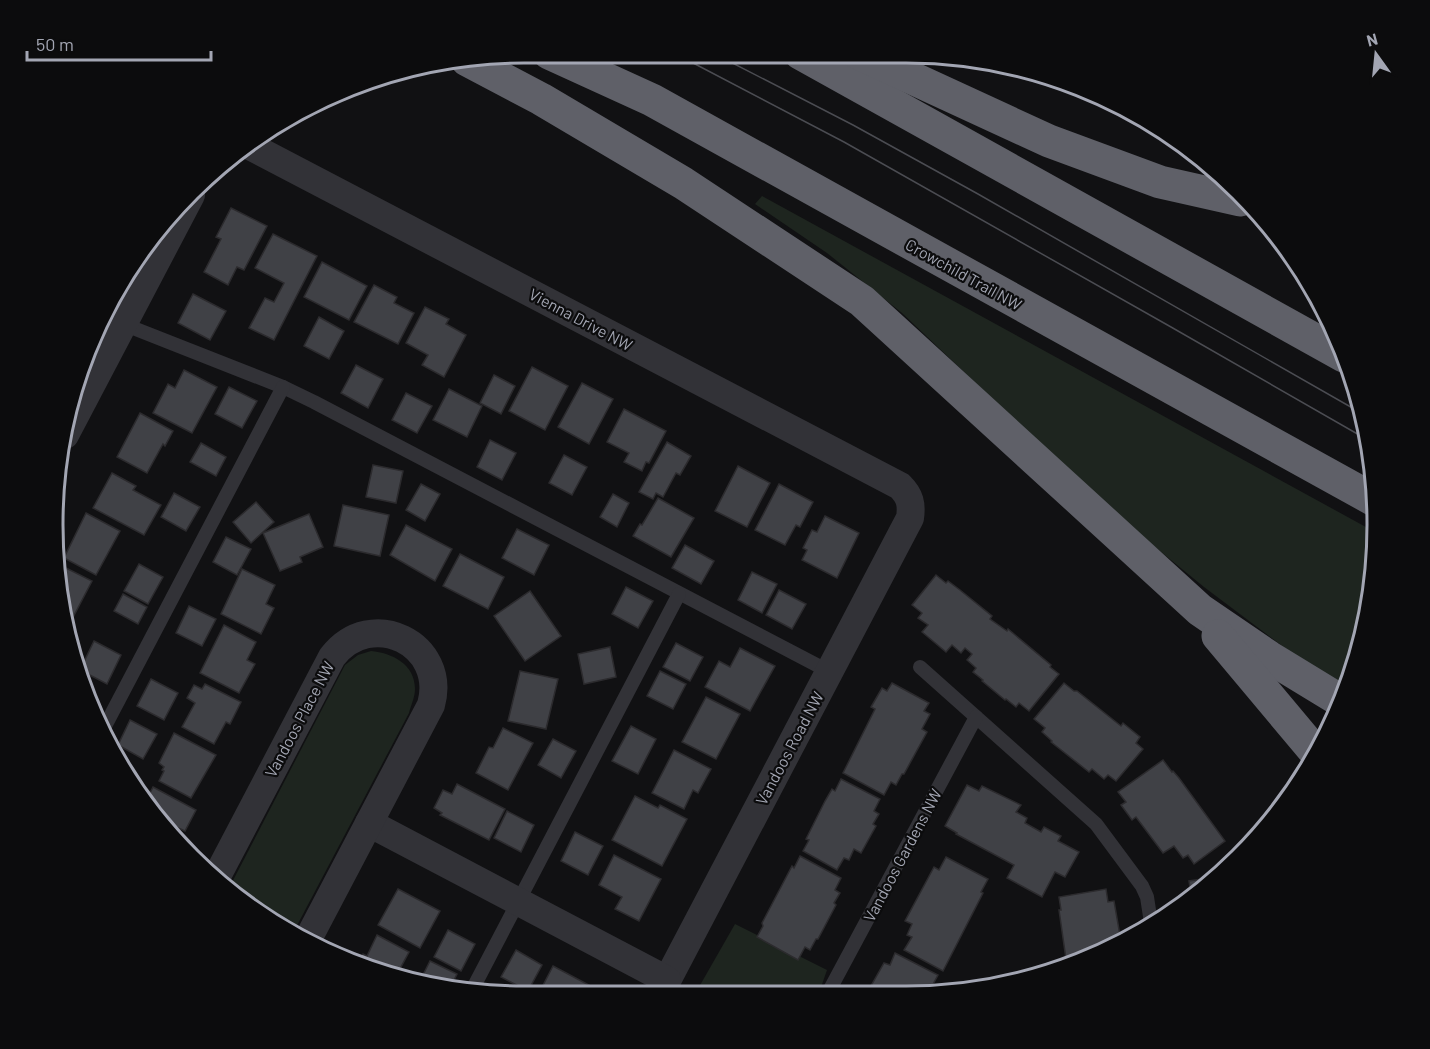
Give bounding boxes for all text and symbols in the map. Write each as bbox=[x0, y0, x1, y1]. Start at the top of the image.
scale bar bbox=[27, 24, 212, 62]
north arrow bbox=[1346, 24, 1406, 84]
text: N bbox=[1364, 28, 1380, 50]
text: 50 m bbox=[36, 33, 74, 55]
street label: Crowchild Trail NW bbox=[903, 234, 1025, 314]
street label: Vienna Drive NW bbox=[526, 284, 636, 354]
street label: Vandoos Place NW bbox=[260, 658, 338, 780]
street label: Vandoos Road NW bbox=[751, 688, 827, 808]
street label: Vandoos Gardens NW bbox=[859, 785, 945, 925]

